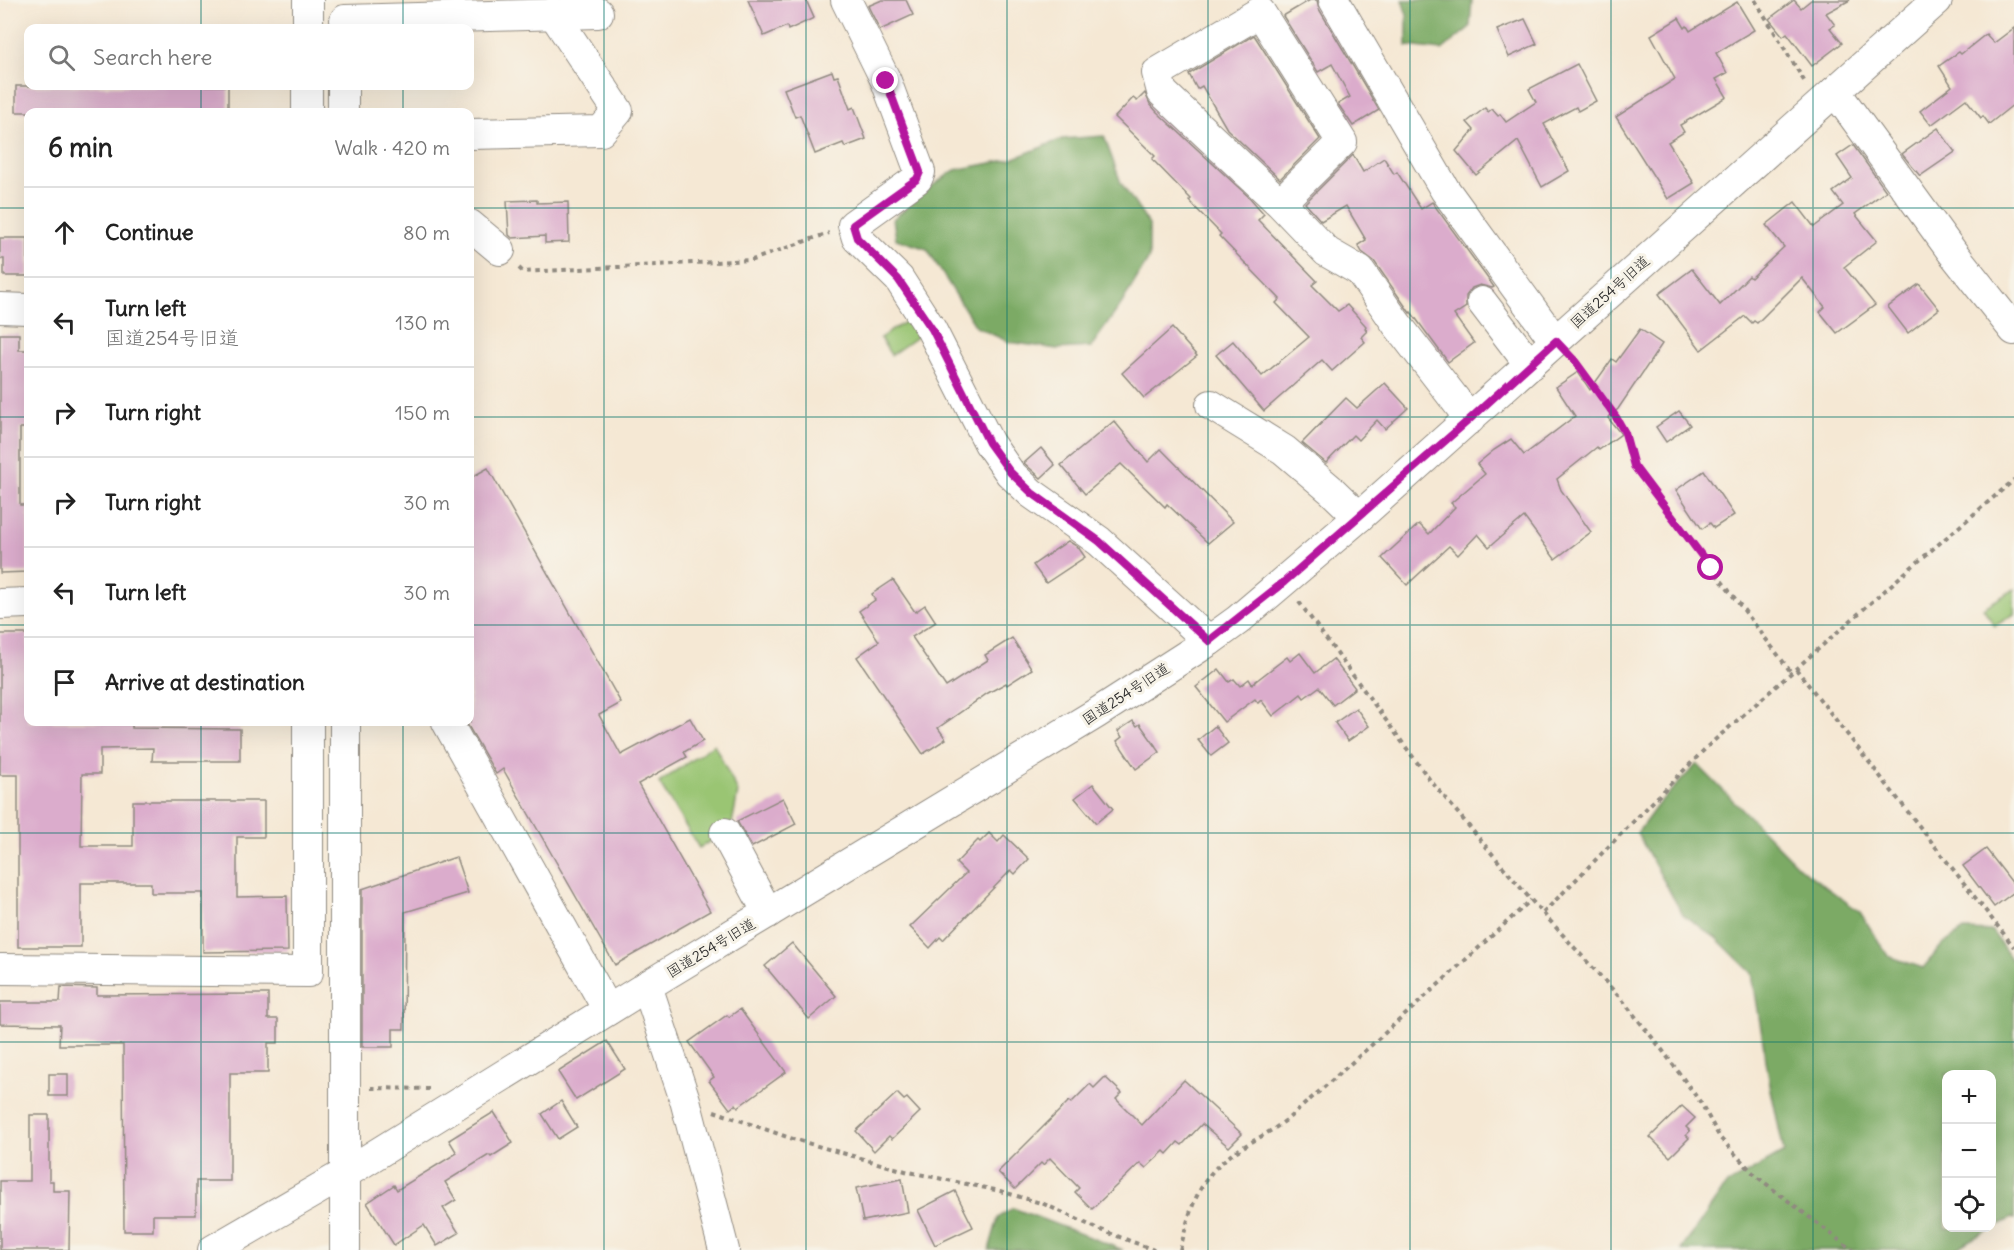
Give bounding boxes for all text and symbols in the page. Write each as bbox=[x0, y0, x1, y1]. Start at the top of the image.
search box bbox=[24, 24, 474, 90]
icon: search bbox=[45, 41, 78, 74]
text: Search here bbox=[93, 43, 212, 71]
route end bbox=[872, 67, 898, 93]
text: 6 min bbox=[48, 131, 113, 164]
text: Walk · 420 m bbox=[334, 135, 450, 160]
icon: ahead bbox=[48, 216, 81, 249]
text: Continue bbox=[105, 218, 194, 246]
text: 80 m bbox=[403, 220, 450, 245]
street label: 国道254号旧道 bbox=[1566, 251, 1653, 332]
text: Turn left bbox=[105, 294, 186, 322]
icon: left bbox=[48, 306, 81, 339]
text: 130 m bbox=[395, 310, 450, 335]
text: 国道254号旧道 bbox=[105, 325, 239, 350]
icon: right bbox=[48, 396, 81, 429]
text: Turn right bbox=[105, 398, 201, 426]
text: 150 m bbox=[395, 400, 450, 425]
icon: right bbox=[48, 486, 81, 519]
text: Turn right bbox=[105, 488, 201, 516]
text: 30 m bbox=[403, 490, 450, 515]
route start bbox=[1697, 554, 1723, 580]
icon: left bbox=[48, 576, 81, 609]
text: Turn left bbox=[105, 578, 186, 606]
text: 30 m bbox=[403, 580, 450, 605]
street label: 国道254号旧道 bbox=[1078, 658, 1173, 729]
icon: arrive bbox=[48, 666, 81, 699]
text: Arrive at destination bbox=[105, 668, 305, 696]
street label: 国道254号旧道 bbox=[663, 914, 759, 982]
map controls bbox=[1942, 1070, 1996, 1232]
button: + bbox=[1942, 1070, 1996, 1124]
button: − bbox=[1942, 1124, 1996, 1178]
button: locate bbox=[1942, 1178, 1996, 1232]

